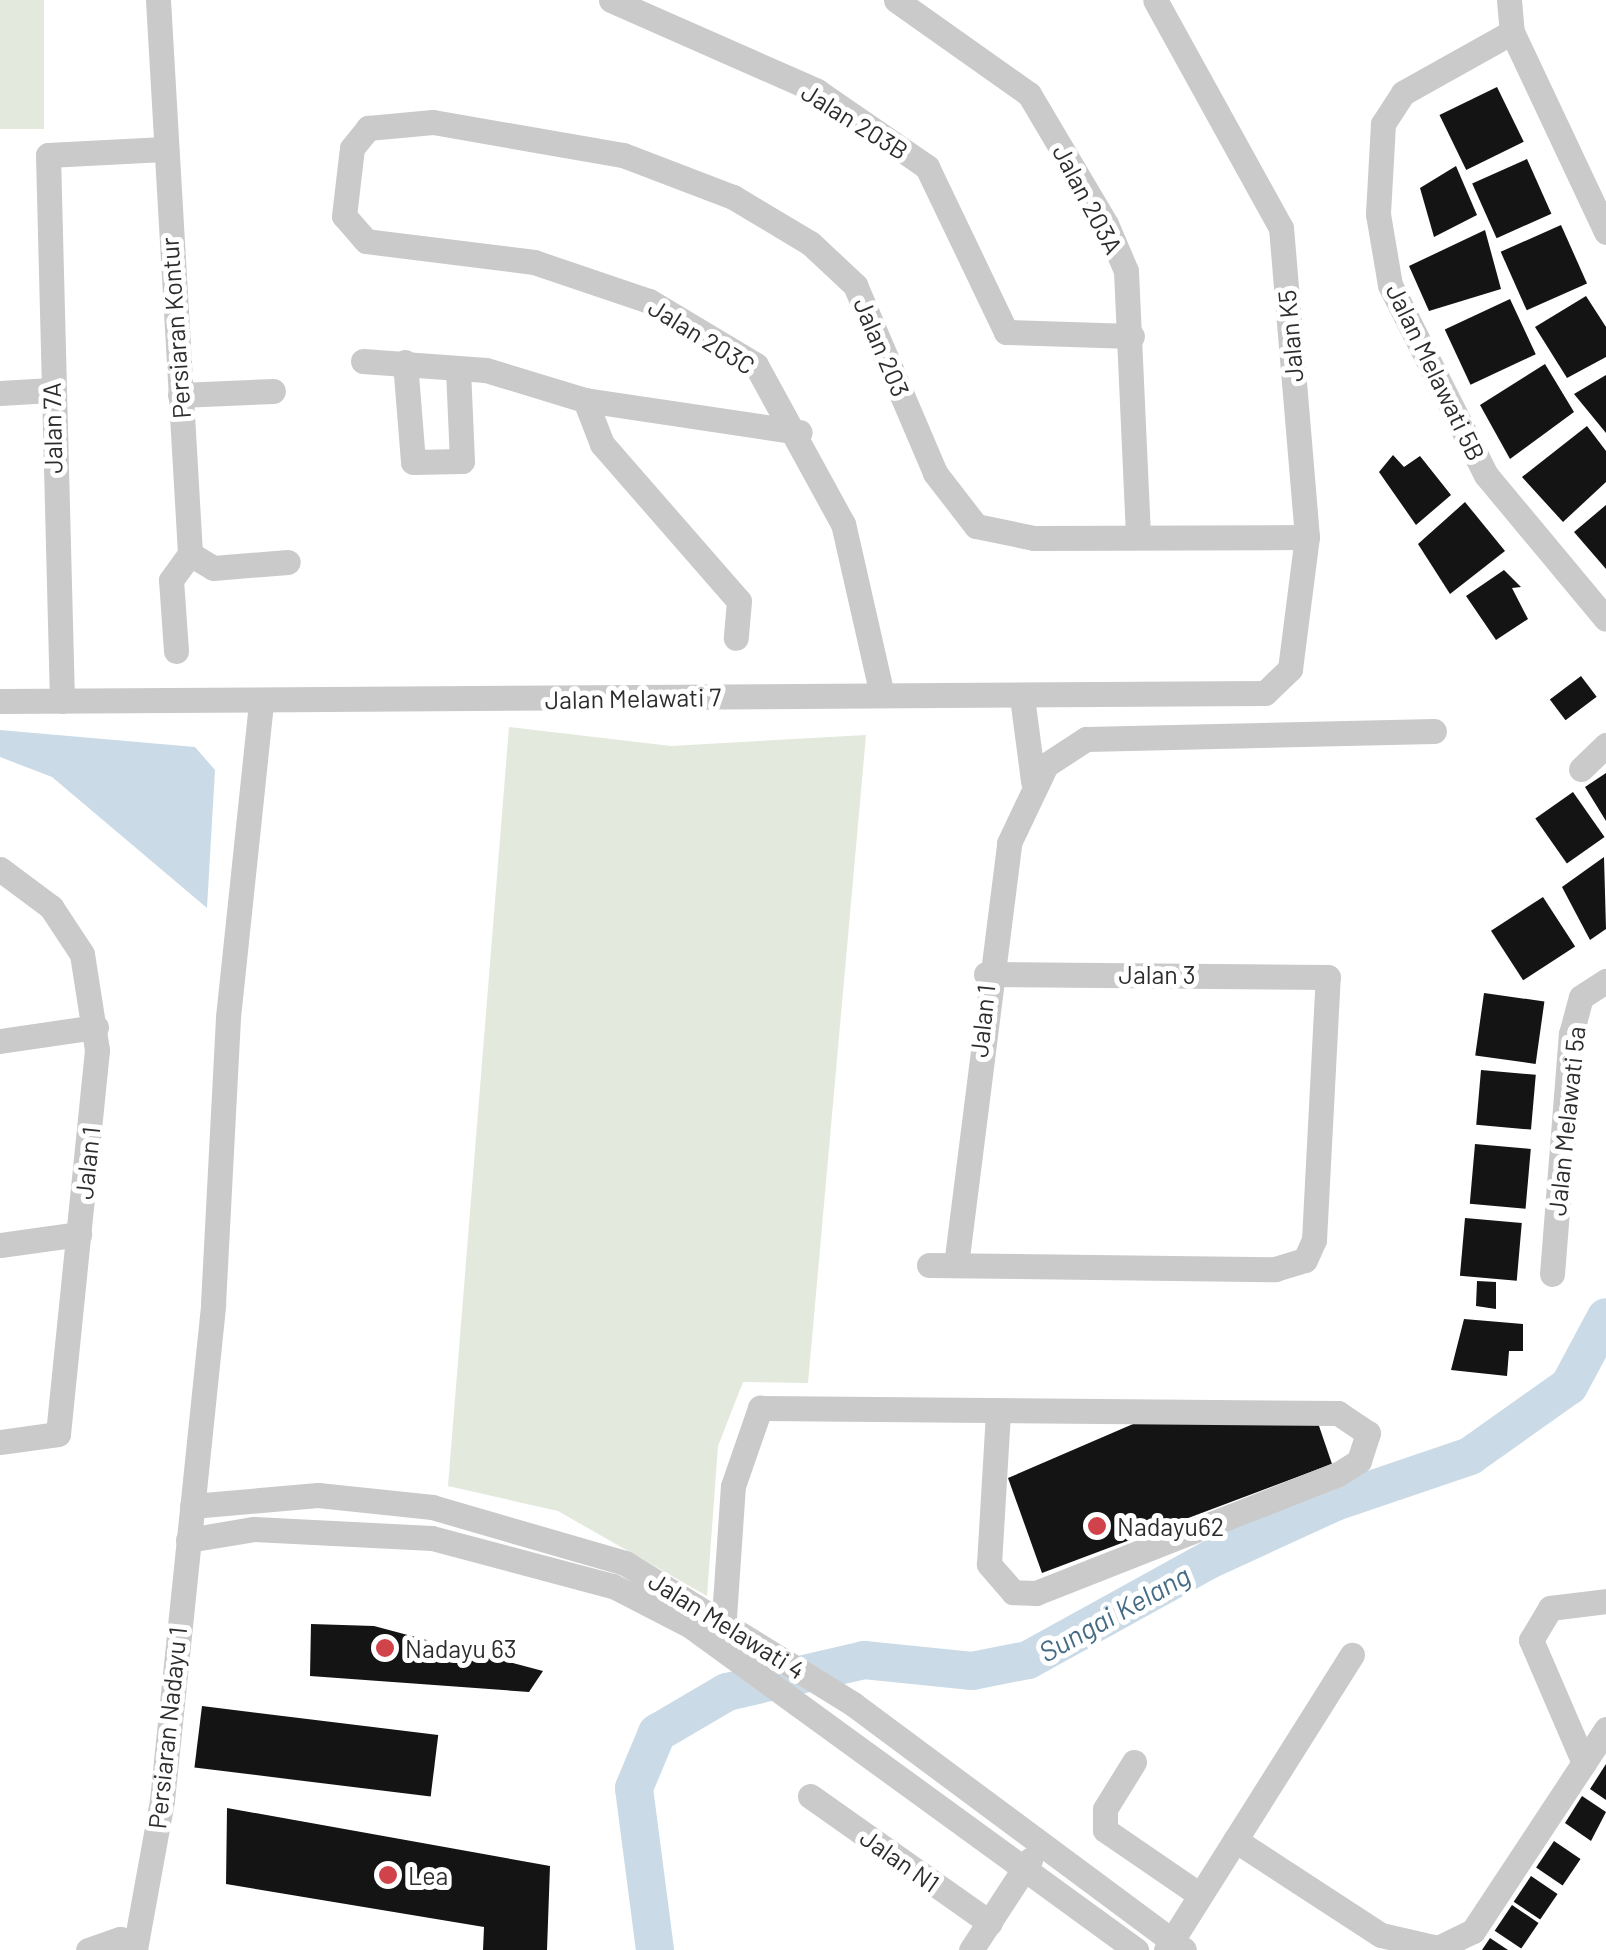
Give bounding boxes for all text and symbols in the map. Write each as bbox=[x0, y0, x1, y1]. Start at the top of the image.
street label: Jalan 203B bbox=[796, 76, 914, 166]
street label: Jalan 203A bbox=[1047, 139, 1129, 259]
street label: Persiaran Kontur bbox=[154, 236, 196, 420]
street label: Jalan Melawati 5B bbox=[1380, 279, 1492, 465]
street label: Jalan K5 bbox=[1271, 289, 1309, 383]
street label: Jalan 203C bbox=[643, 292, 761, 380]
street label: Jalan 203 bbox=[848, 293, 916, 401]
street label: Jalan 7A bbox=[36, 382, 68, 474]
street label: Jalan Melawati 7 bbox=[545, 681, 721, 715]
street label: Jalan 3 bbox=[1118, 959, 1196, 989]
street label: Jalan 1 bbox=[963, 983, 1001, 1059]
street label: Jalan Melawati 5a bbox=[1541, 1025, 1591, 1217]
street label: Jalan 1 bbox=[68, 1125, 106, 1201]
place label: Nadayu62 bbox=[1117, 1511, 1224, 1541]
marker: Nadayu62 bbox=[1086, 1515, 1108, 1537]
water label: Sungai Kelang bbox=[1033, 1558, 1195, 1668]
street label: Jalan Melawati 4 bbox=[643, 1565, 811, 1685]
street label: Persiaran Nadayu 1 bbox=[141, 1626, 193, 1830]
place label: Nadayu 63 bbox=[405, 1633, 517, 1663]
marker: Nadayu 63 bbox=[374, 1637, 396, 1659]
street label: Jalan N1 bbox=[855, 1822, 945, 1898]
place label: Lea bbox=[408, 1860, 448, 1890]
marker: Lea bbox=[377, 1864, 399, 1886]

